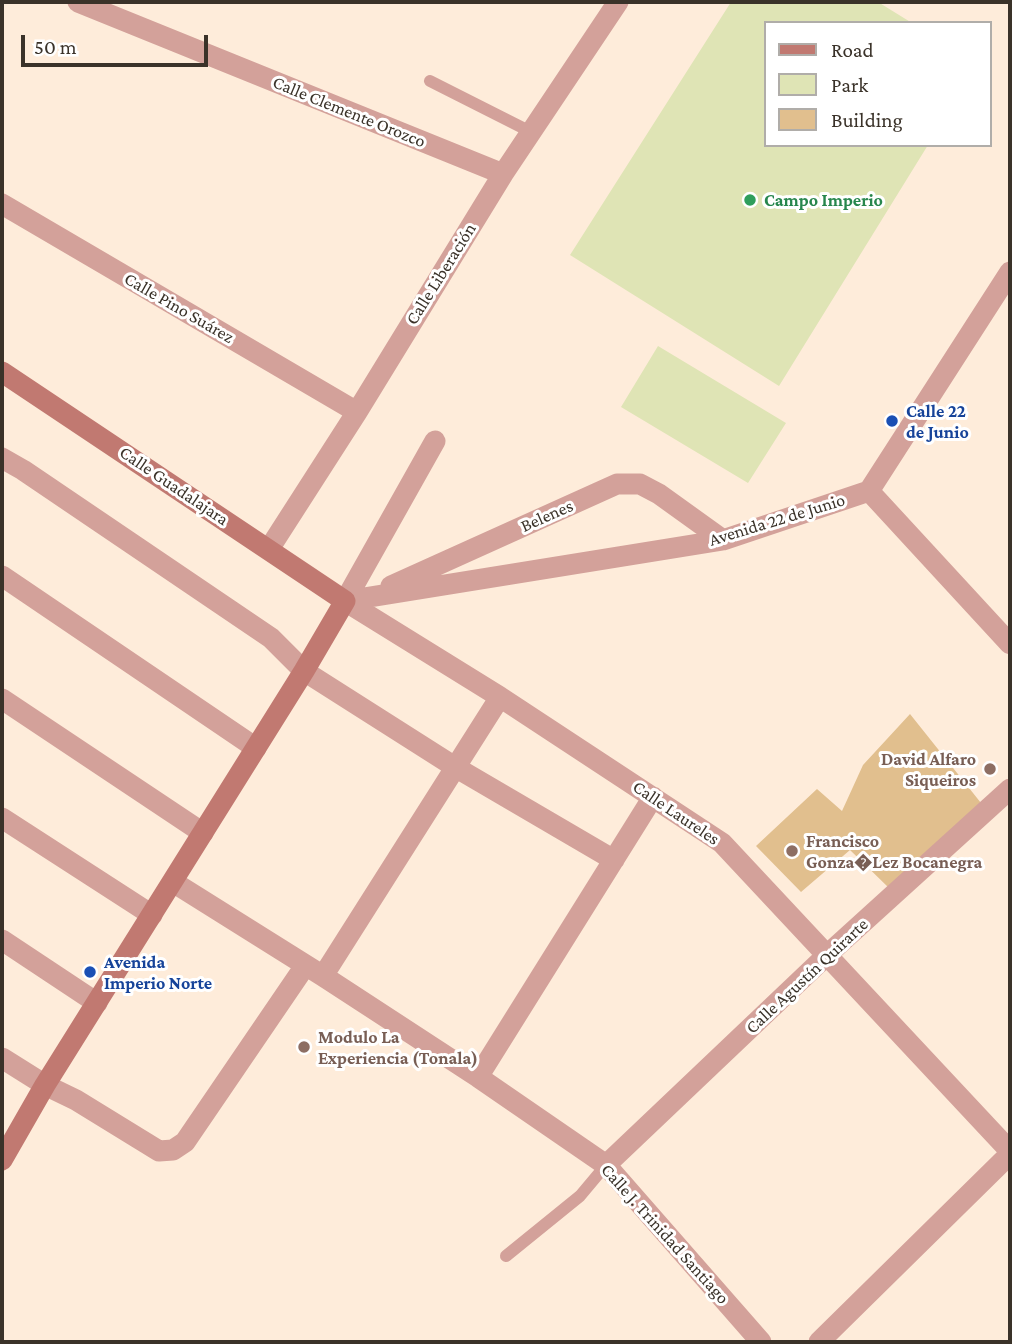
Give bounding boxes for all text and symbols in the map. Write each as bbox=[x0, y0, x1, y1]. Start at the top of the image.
scale bar bbox=[24, 21, 212, 65]
legend bbox=[764, 21, 991, 147]
text: 50 m bbox=[34, 35, 77, 59]
text: Road bbox=[831, 38, 874, 62]
street label: Calle Clemente Orozco bbox=[269, 71, 429, 153]
text: Park bbox=[831, 73, 868, 97]
text: Building bbox=[831, 108, 903, 132]
place label: Campo Imperio bbox=[764, 189, 883, 211]
marker: Campo Imperio bbox=[742, 192, 758, 208]
street label: Calle Liberación bbox=[401, 219, 481, 329]
street label: Calle Pino Suárez bbox=[120, 268, 238, 348]
place label: Calle 22 de Junio bbox=[906, 400, 969, 442]
marker: Calle 22 de Junio bbox=[884, 413, 900, 429]
street label: Calle Guadalajara bbox=[115, 442, 233, 530]
street label: Avenida 22 de Junio bbox=[706, 489, 848, 551]
street label: Belenes bbox=[517, 495, 577, 537]
place label: David Alfaro Siqueiros bbox=[881, 748, 976, 790]
marker: David Alfaro Siqueiros bbox=[982, 761, 998, 777]
street label: Calle Laureles bbox=[628, 776, 724, 850]
place label: Francisco Gonza�Lez Bocanegra bbox=[806, 830, 982, 872]
marker: Francisco Gonza�Lez Bocanegra bbox=[784, 843, 800, 859]
street label: Calle Agustín Quirarte bbox=[741, 914, 873, 1038]
place label: Avenida Imperio Norte bbox=[104, 951, 212, 993]
marker: Avenida Imperio Norte bbox=[82, 964, 98, 980]
place label: Modulo La Experiencia (Tonala) bbox=[318, 1026, 478, 1068]
marker: Modulo La Experiencia (Tonala) bbox=[296, 1039, 312, 1055]
street label: Calle J. Trinidad Santiago bbox=[596, 1159, 734, 1309]

